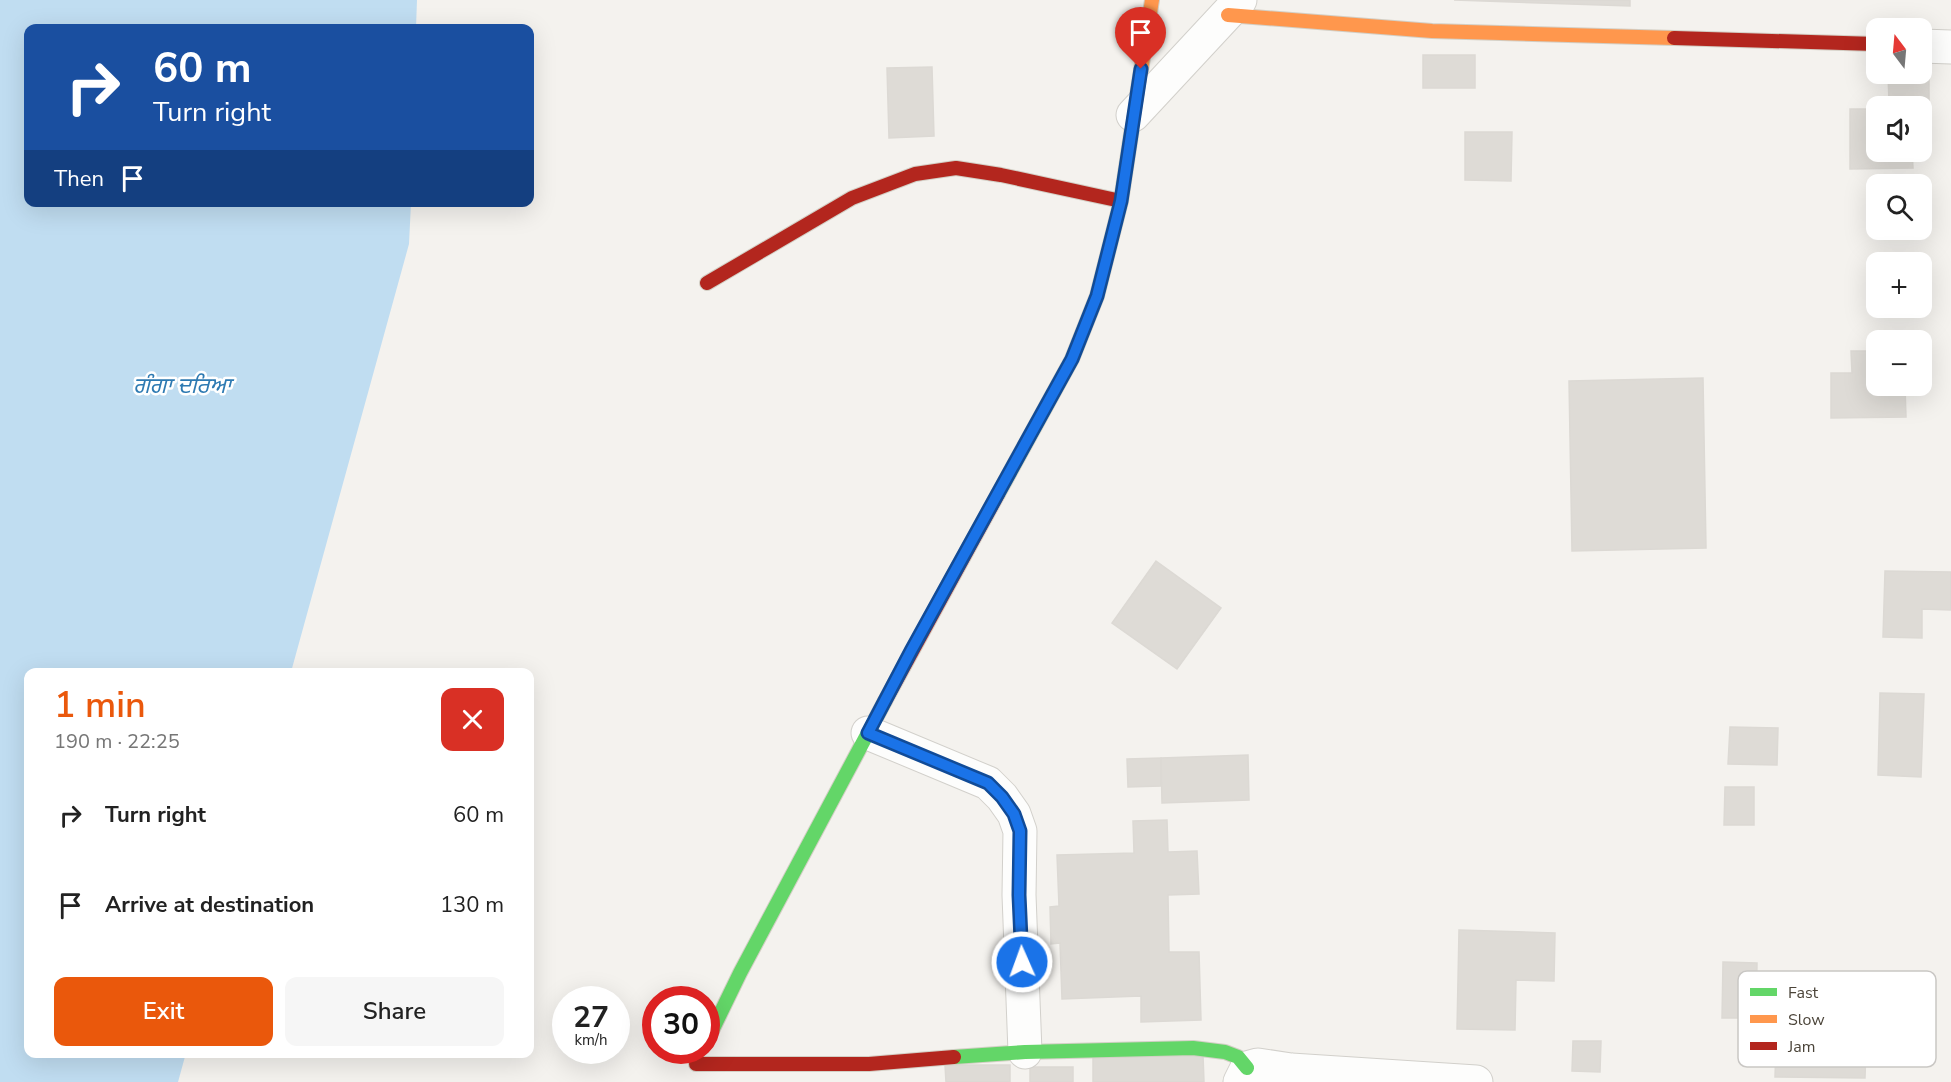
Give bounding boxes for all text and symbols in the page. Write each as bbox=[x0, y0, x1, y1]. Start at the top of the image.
pin bbox=[1115, 7, 1166, 69]
icon: arrive bbox=[1124, 16, 1157, 49]
north arrow bbox=[1866, 18, 1932, 84]
map controls bbox=[1866, 18, 1932, 396]
text: 60 m bbox=[153, 40, 252, 97]
icon: right bbox=[54, 48, 132, 126]
text: Turn right bbox=[153, 94, 271, 131]
button: sound bbox=[1866, 96, 1932, 162]
icon: arrive bbox=[116, 162, 149, 195]
text: Then bbox=[54, 164, 104, 194]
button: search bbox=[1866, 174, 1932, 240]
button: + bbox=[1866, 252, 1932, 318]
button: − bbox=[1866, 330, 1932, 396]
water label: ਗੰਗਾ ਦਰਿਆ bbox=[133, 371, 235, 401]
text: 1 min bbox=[54, 681, 146, 730]
button: close bbox=[441, 688, 504, 751]
text: 190 m · 22:25 bbox=[54, 728, 180, 755]
icon: right bbox=[54, 799, 87, 832]
text: Turn right bbox=[105, 800, 206, 830]
text: 60 m bbox=[453, 800, 504, 830]
icon: arrive bbox=[54, 889, 87, 922]
text: Arrive at destination bbox=[105, 890, 314, 920]
text: 130 m bbox=[440, 890, 504, 920]
position arrow bbox=[990, 930, 1054, 994]
legend bbox=[1738, 971, 1936, 1067]
button: Exit bbox=[54, 977, 273, 1046]
button: Share bbox=[285, 977, 504, 1046]
text: Fast bbox=[1788, 982, 1819, 1004]
speed limit sign: 30 bbox=[642, 986, 720, 1064]
text: 27 bbox=[573, 997, 609, 1038]
text: Slow bbox=[1788, 1009, 1825, 1031]
text: km/h bbox=[574, 1030, 608, 1050]
text: Jam bbox=[1787, 1036, 1815, 1058]

